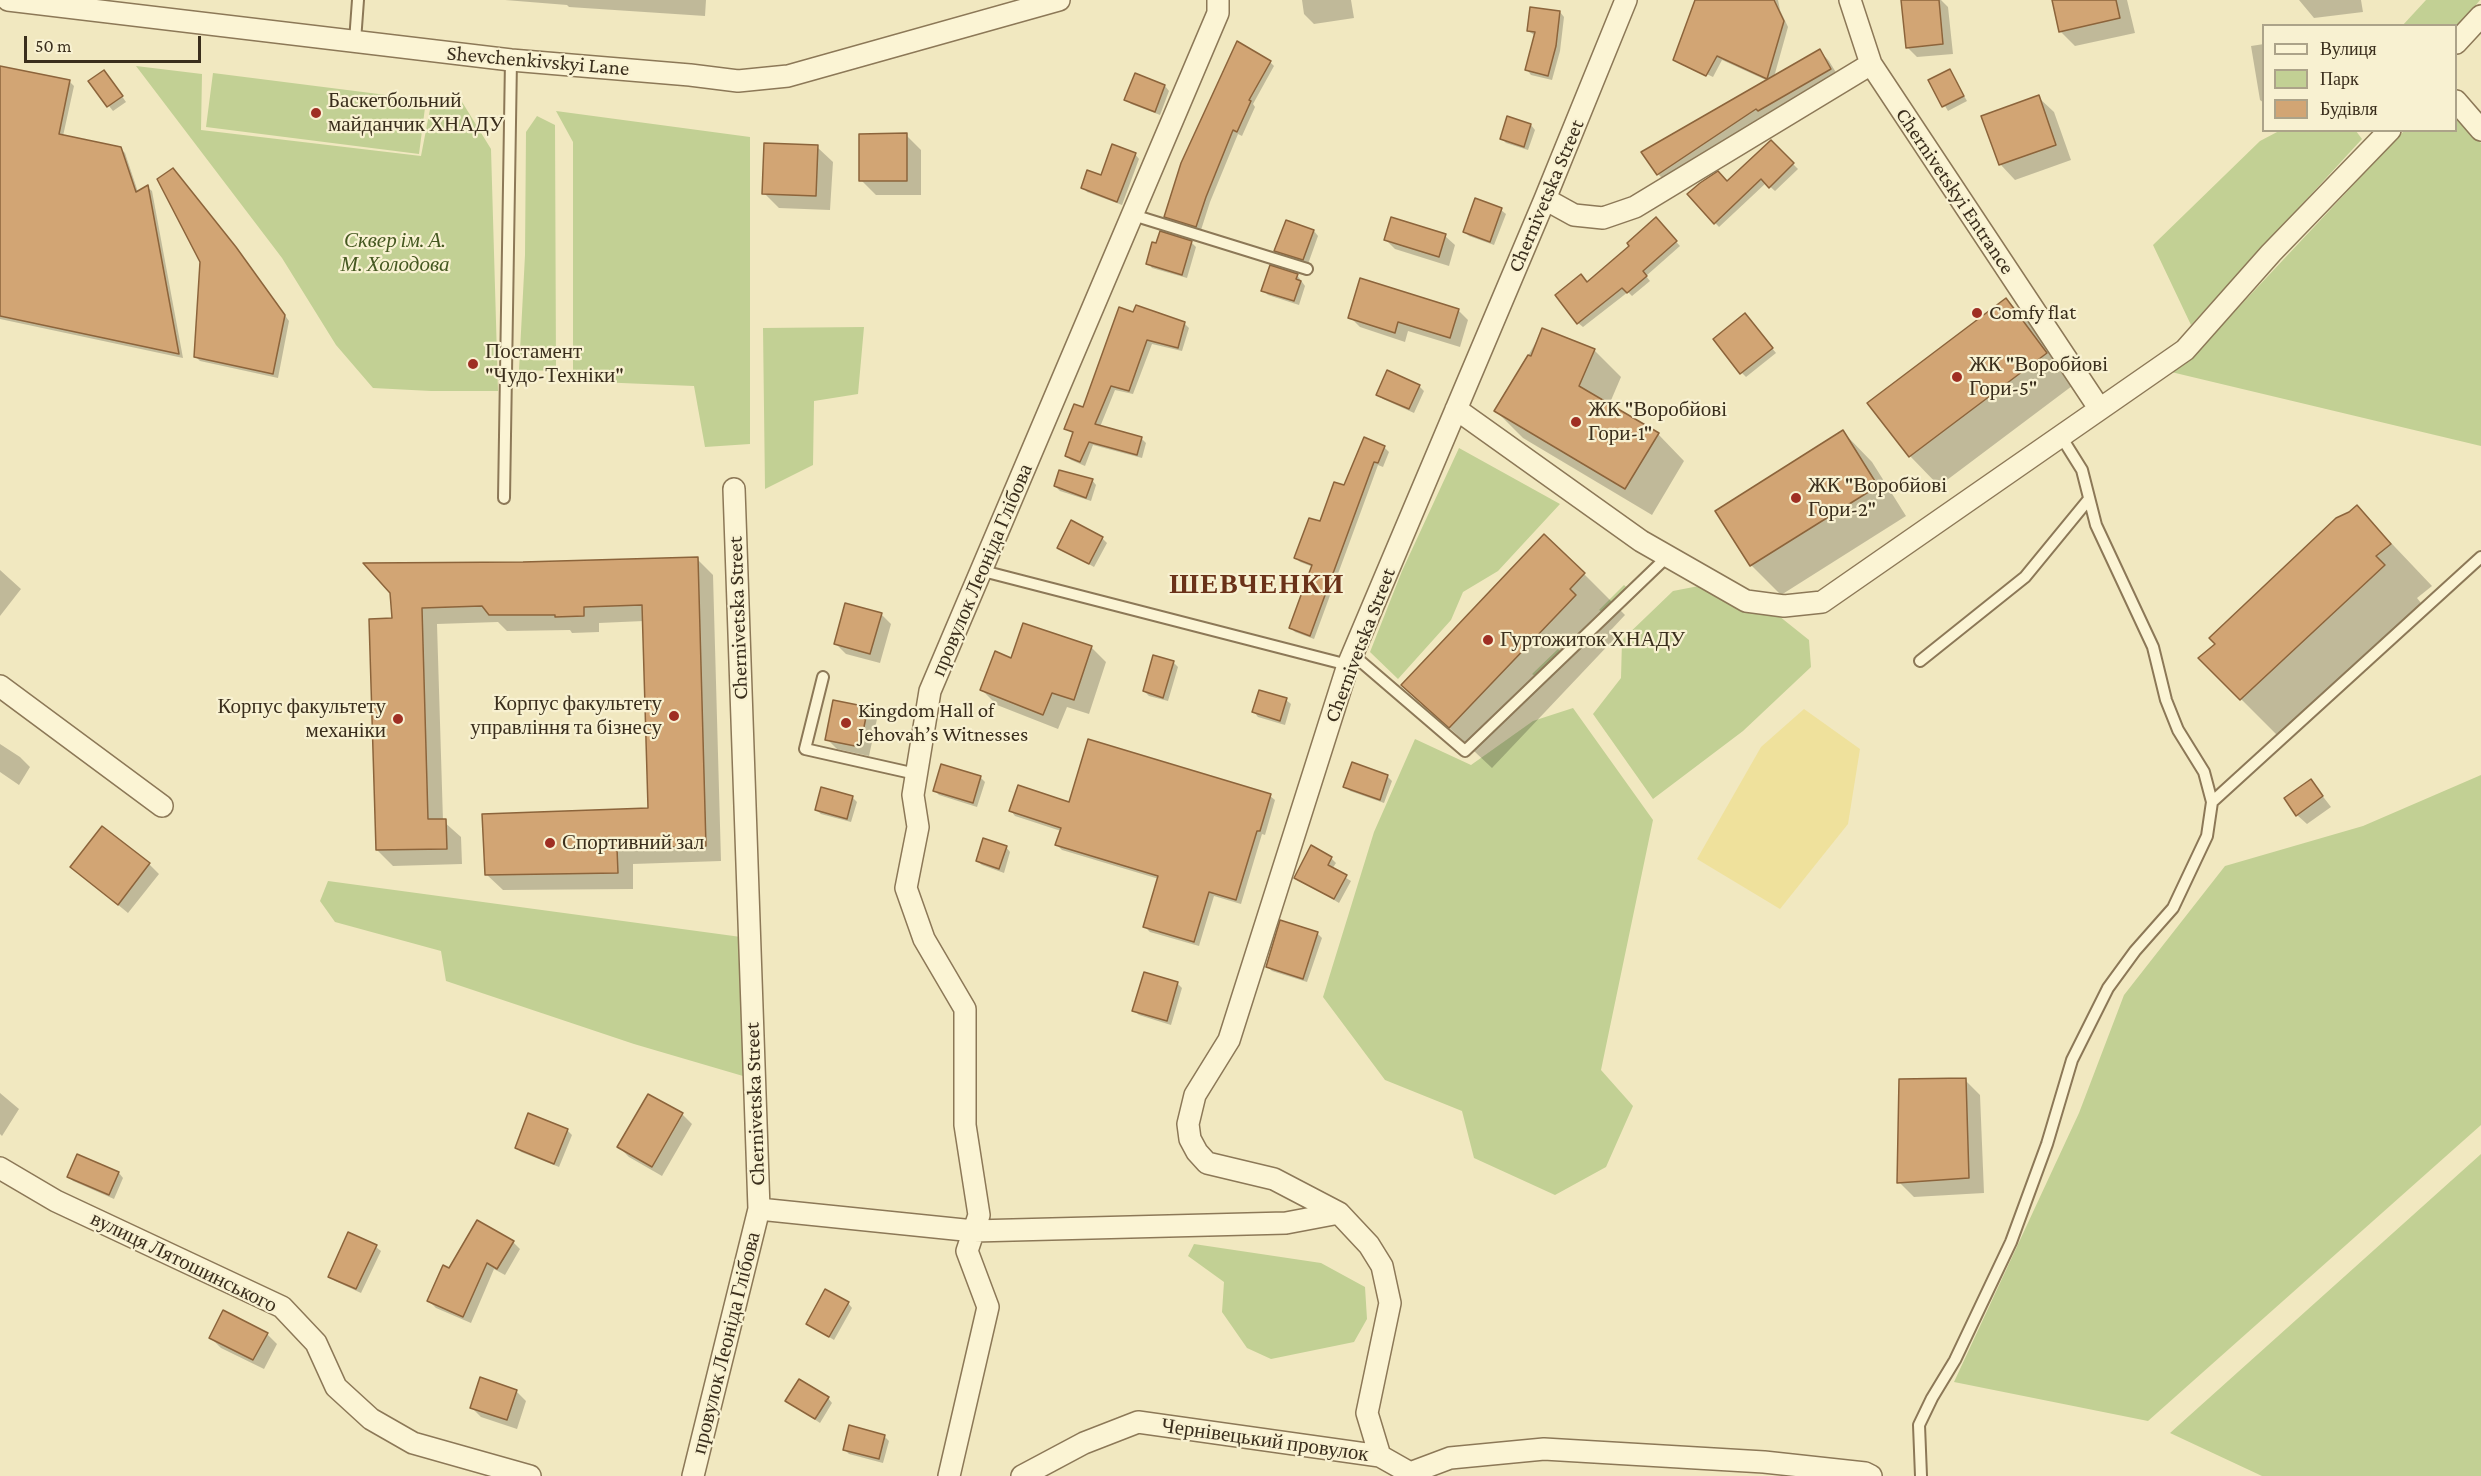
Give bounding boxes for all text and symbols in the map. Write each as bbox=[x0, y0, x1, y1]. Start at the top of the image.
scale bar bbox=[27, 24, 204, 62]
legend bbox=[2262, 24, 2457, 132]
text: 50 m bbox=[35, 36, 72, 56]
text: Вулиця bbox=[2320, 39, 2377, 59]
street label: Shevchenkivskyi Lane bbox=[446, 40, 630, 82]
text: Парк bbox=[2320, 69, 2359, 89]
place label: Баскетбольний майданчик ХНАДУ bbox=[328, 88, 504, 138]
text: Будівля bbox=[2320, 99, 2377, 119]
street label: Chernivetskyi Entrance bbox=[1890, 103, 2020, 279]
marker: Баскетбольний майданчик ХНАДУ bbox=[309, 106, 323, 120]
street label: Chernivetska Street bbox=[1502, 116, 1590, 276]
park label: Сквер ім. А. М. Холодова bbox=[341, 228, 449, 278]
place label: Comfy flat bbox=[1989, 300, 2076, 326]
marker: Comfy flat bbox=[1970, 306, 1984, 320]
place label: Постамент "Чудо-Техніки" bbox=[485, 339, 624, 389]
place label: ЖК "Воробйові Гори-5" bbox=[1969, 352, 2108, 402]
marker: Постамент "Чудо-Техніки" bbox=[466, 357, 480, 371]
marker: ЖК "Воробйові Гори-5" bbox=[1950, 370, 1964, 384]
place label: ЖК "Воробйові Гори-1" bbox=[1588, 397, 1727, 447]
marker: ЖК "Воробйові Гори-1" bbox=[1569, 415, 1583, 429]
street label: провулок Леоніда Глібова bbox=[926, 460, 1038, 680]
place label: ЖК "Воробйові Гори-2" bbox=[1808, 473, 1947, 523]
marker: ЖК "Воробйові Гори-2" bbox=[1789, 491, 1803, 505]
street label: Chernivetska Street bbox=[723, 536, 753, 700]
street label: Chernivetska Street bbox=[1319, 564, 1401, 726]
district label: ШЕВЧЕНКИ bbox=[1169, 569, 1345, 601]
place label: Гуртожиток ХНАДУ bbox=[1500, 627, 1685, 653]
marker: Гуртожиток ХНАДУ bbox=[1481, 633, 1495, 647]
place label: Корпус факультету управління та бізнесу bbox=[470, 691, 662, 741]
place label: Корпус факультету механіки bbox=[217, 694, 386, 744]
place label: Kingdom Hall of Jehovah’s Witnesses bbox=[858, 698, 1028, 748]
marker: Корпус факультету управління та бізнесу bbox=[667, 709, 681, 723]
marker: Корпус факультету механіки bbox=[391, 712, 405, 726]
marker: Kingdom Hall of Jehovah’s Witnesses bbox=[839, 716, 853, 730]
place label: Спортивний зал bbox=[562, 830, 704, 856]
marker: Спортивний зал bbox=[543, 836, 557, 850]
street label: Chernivetska Street bbox=[740, 1022, 770, 1186]
street label: вулиця Лятошинського bbox=[87, 1206, 281, 1318]
street label: провулок Леоніда Глібова bbox=[686, 1229, 766, 1457]
street label: Чернівецький провулок bbox=[1160, 1413, 1370, 1467]

